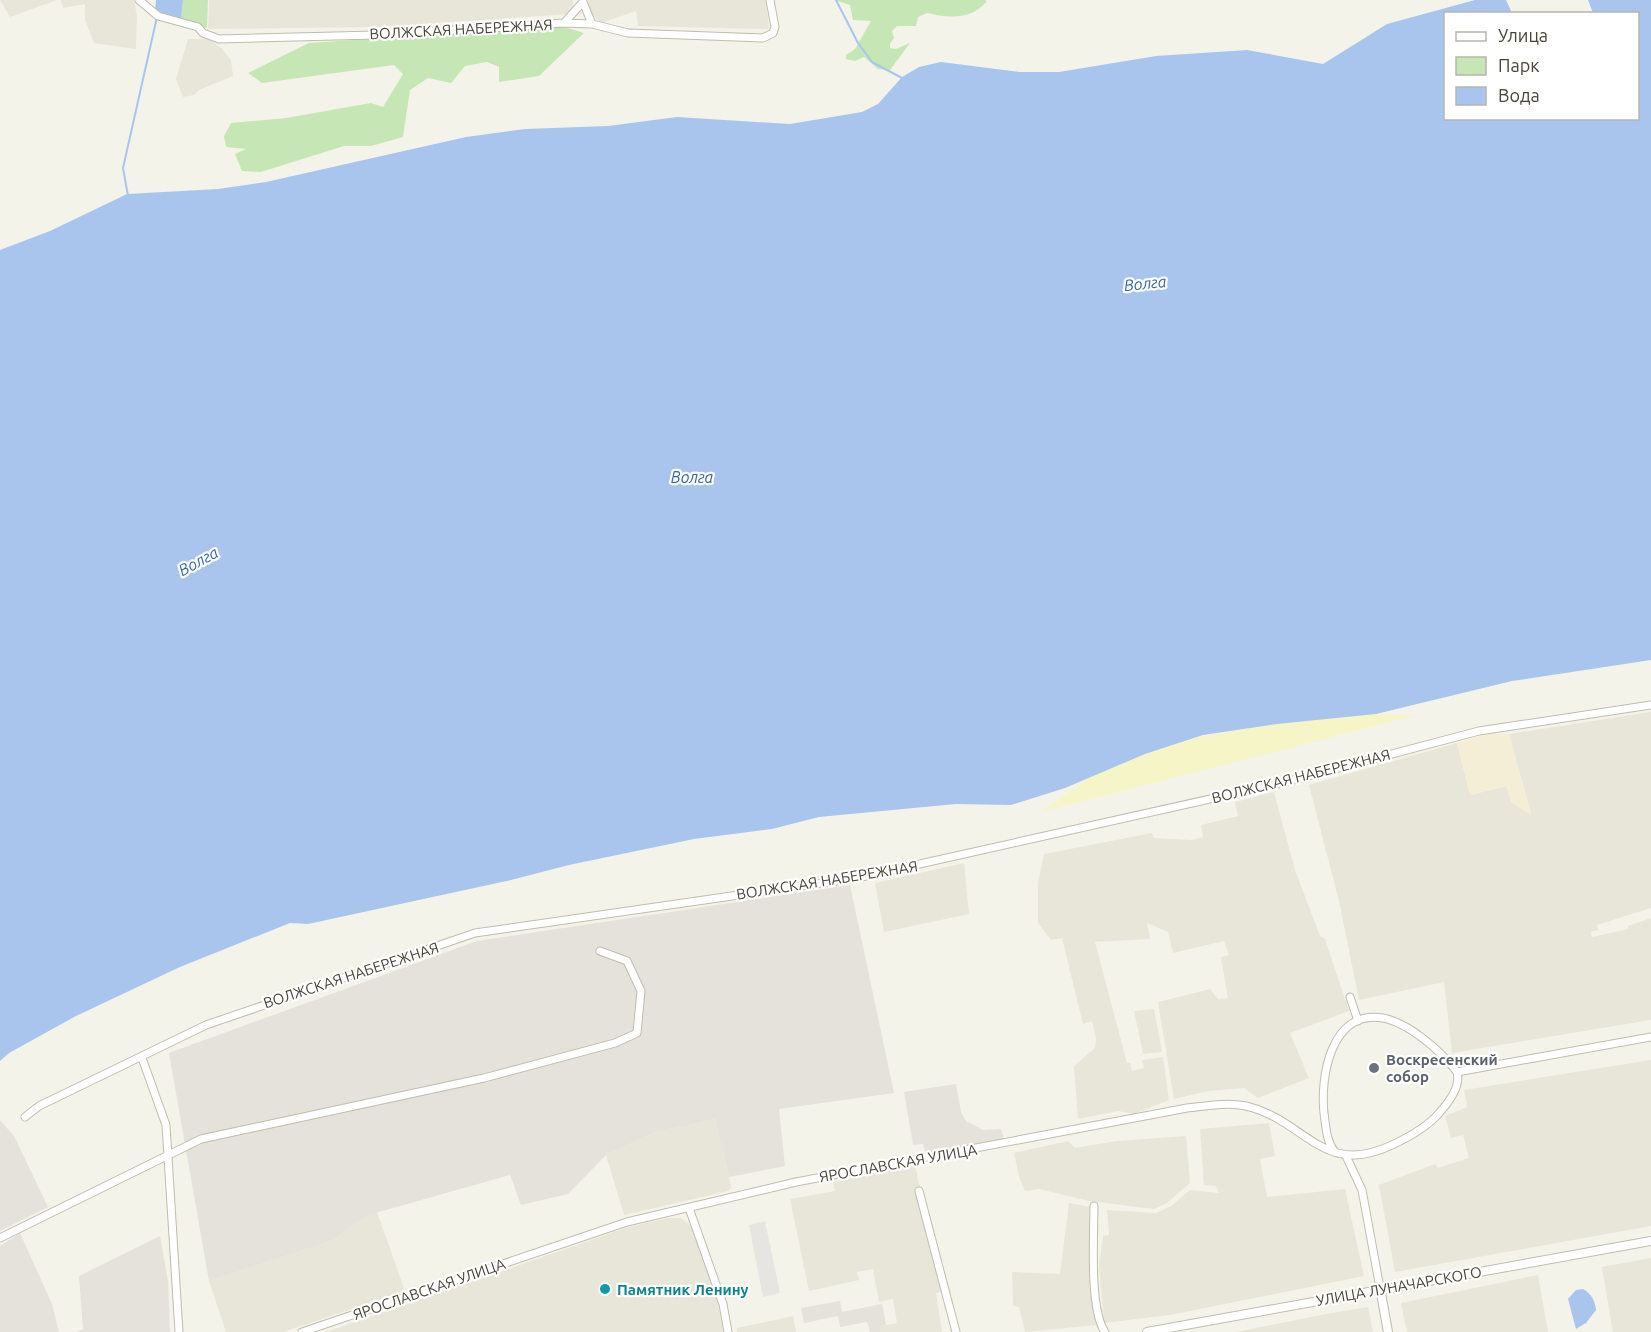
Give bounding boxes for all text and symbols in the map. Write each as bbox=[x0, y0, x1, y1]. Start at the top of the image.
legend bbox=[1444, 12, 1639, 120]
street label: ВОЛЖСКАЯ НАБЕРЕЖНАЯ bbox=[369, 16, 553, 42]
text: Улица bbox=[1498, 25, 1548, 45]
text: Парк bbox=[1498, 55, 1539, 75]
text: Вода bbox=[1498, 85, 1540, 105]
water label: Волга bbox=[1123, 272, 1167, 294]
water label: Волга bbox=[671, 468, 714, 486]
water label: Волга bbox=[175, 543, 221, 579]
street label: ВОЛЖСКАЯ НАБЕРЕЖНАЯ bbox=[1210, 746, 1392, 806]
street label: ВОЛЖСКАЯ НАБЕРЕЖНАЯ bbox=[735, 857, 919, 903]
street label: ВОЛЖСКАЯ НАБЕРЕЖНАЯ bbox=[261, 939, 441, 1011]
place label: Воскресенский собор bbox=[1386, 1051, 1498, 1085]
marker: Воскресенский собор bbox=[1367, 1061, 1381, 1075]
street label: ЯРОСЛАВСКАЯ УЛИЦА bbox=[818, 1141, 978, 1185]
street label: ЯРОСЛАВСКАЯ УЛИЦА bbox=[351, 1255, 508, 1323]
street label: УЛИЦА ЛУНАЧАРСКОГО bbox=[1315, 1263, 1483, 1309]
place label: Памятник Ленину bbox=[617, 1281, 749, 1298]
marker: Памятник Ленину bbox=[598, 1282, 612, 1296]

